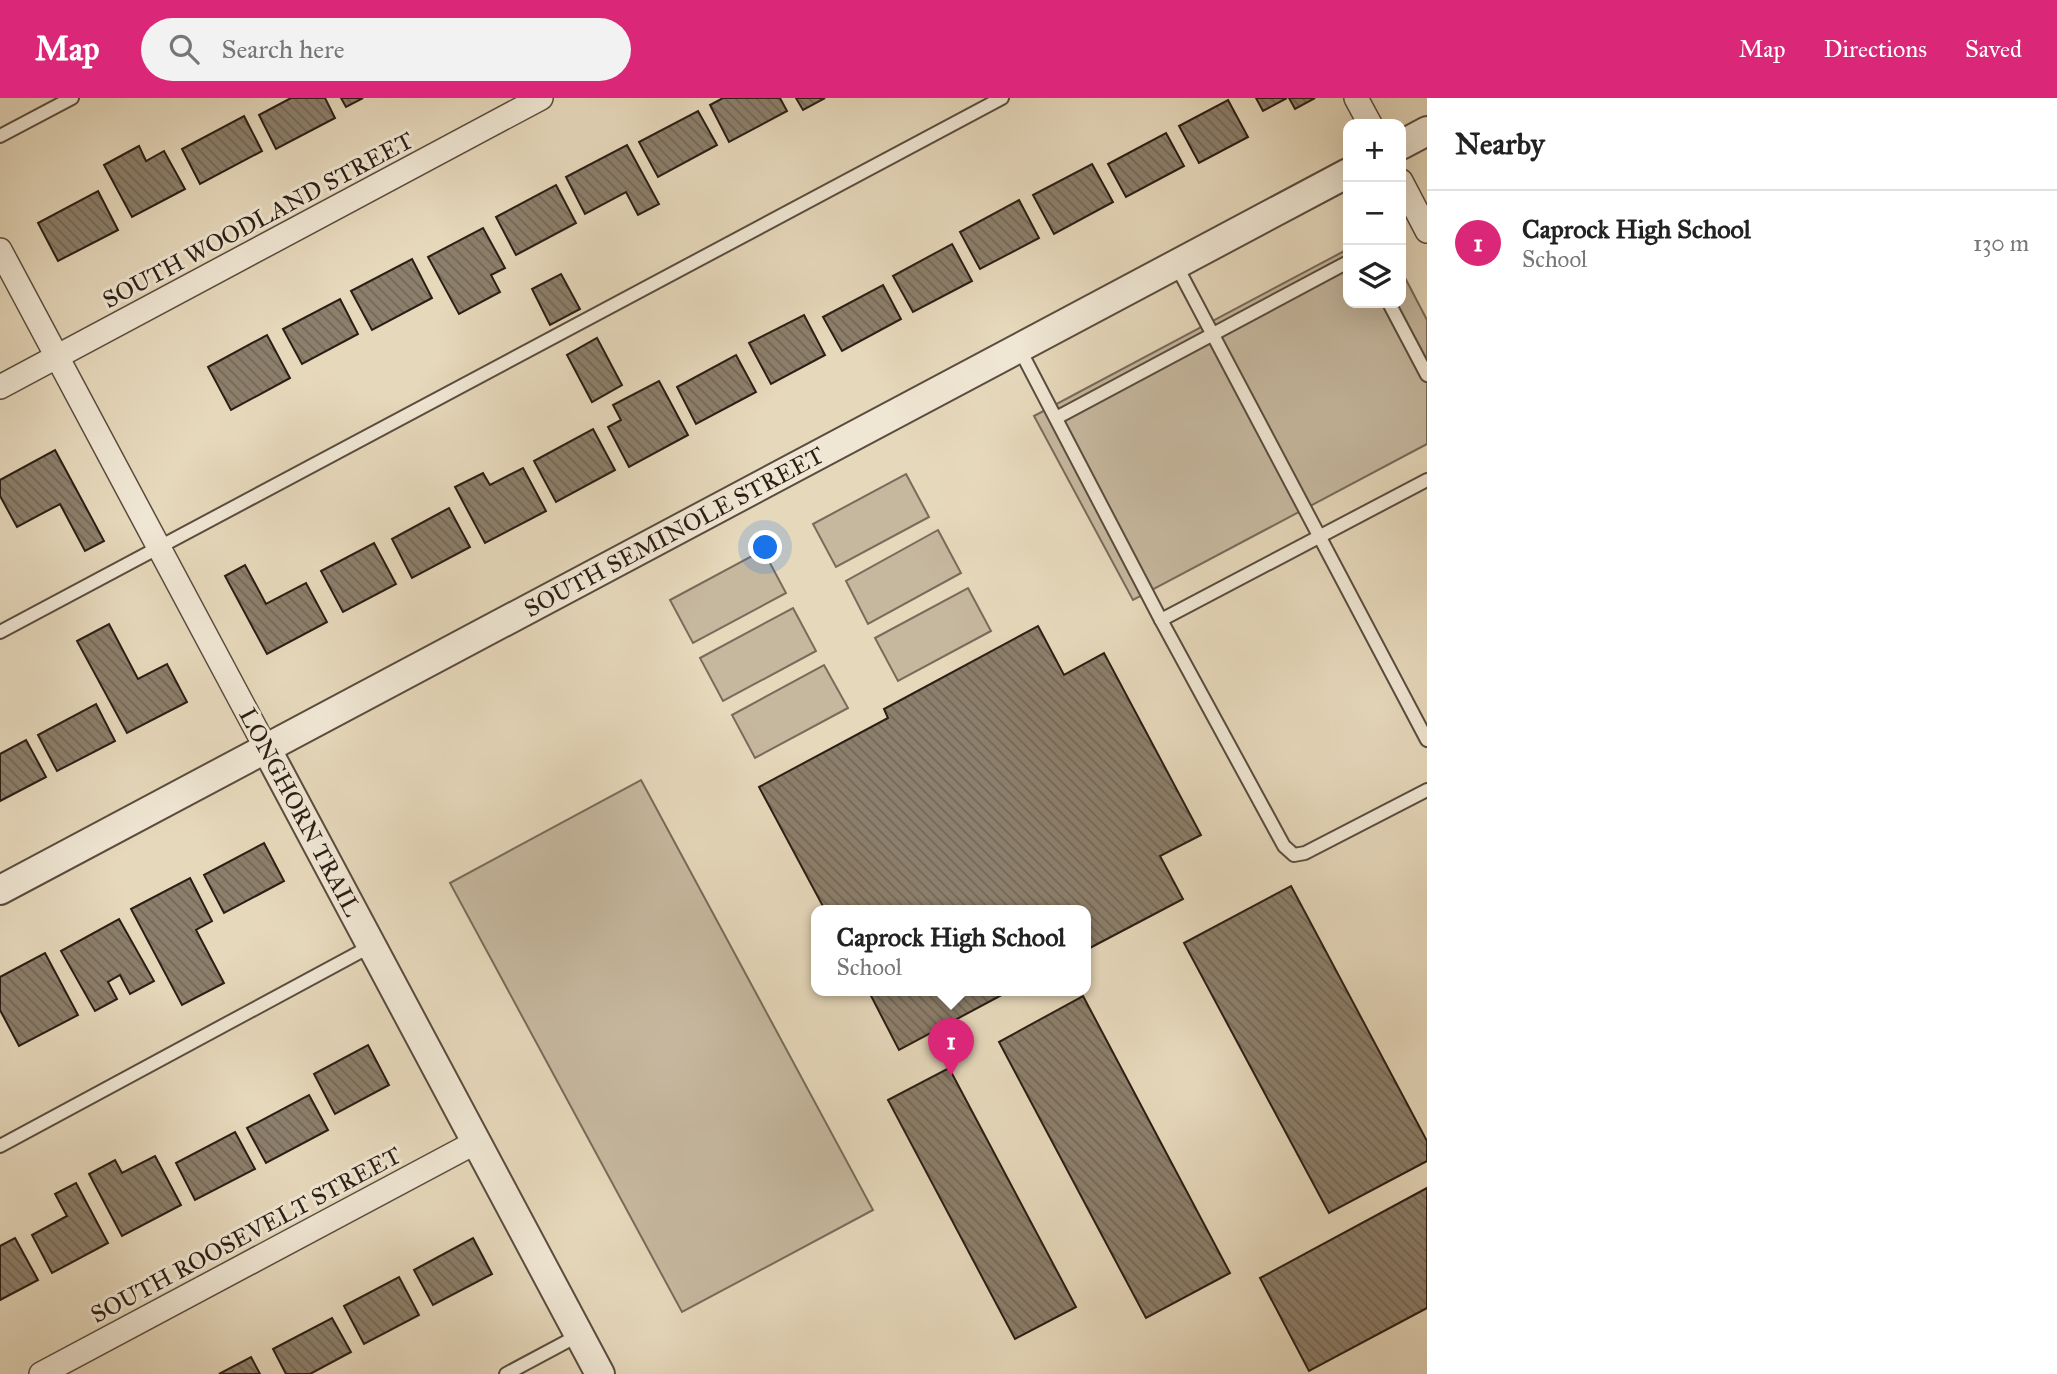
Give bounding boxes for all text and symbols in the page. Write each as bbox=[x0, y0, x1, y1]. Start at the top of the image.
search box bbox=[141, 18, 631, 81]
text: Map bbox=[35, 29, 99, 69]
icon: search bbox=[165, 30, 203, 68]
text: Search here bbox=[221, 33, 345, 65]
text: Map bbox=[1739, 34, 1786, 64]
text: Directions bbox=[1824, 34, 1927, 64]
text: Saved bbox=[1965, 34, 2022, 64]
map controls bbox=[1343, 119, 1406, 308]
button: + bbox=[1343, 119, 1406, 182]
street label: SOUTH WOODLAND STREET bbox=[97, 125, 419, 315]
text: Nearby bbox=[1455, 126, 1545, 162]
button: − bbox=[1343, 182, 1406, 245]
text: Caprock High School bbox=[1522, 213, 1751, 245]
text: 1 bbox=[1473, 229, 1483, 257]
text: 130 m bbox=[1973, 229, 2029, 257]
button: layers bbox=[1343, 245, 1406, 308]
text: School bbox=[1522, 245, 1587, 273]
street label: SOUTH SEMINOLE STREET bbox=[519, 440, 829, 624]
your location bbox=[748, 530, 782, 564]
street label: LONGHORN TRAIL bbox=[232, 703, 368, 922]
popup bbox=[811, 905, 1091, 996]
text: Caprock High School bbox=[837, 921, 1065, 953]
text: School bbox=[837, 953, 902, 981]
pin: 1 bbox=[928, 1018, 974, 1076]
street label: SOUTH ROOSEVELT STREET bbox=[86, 1140, 406, 1330]

